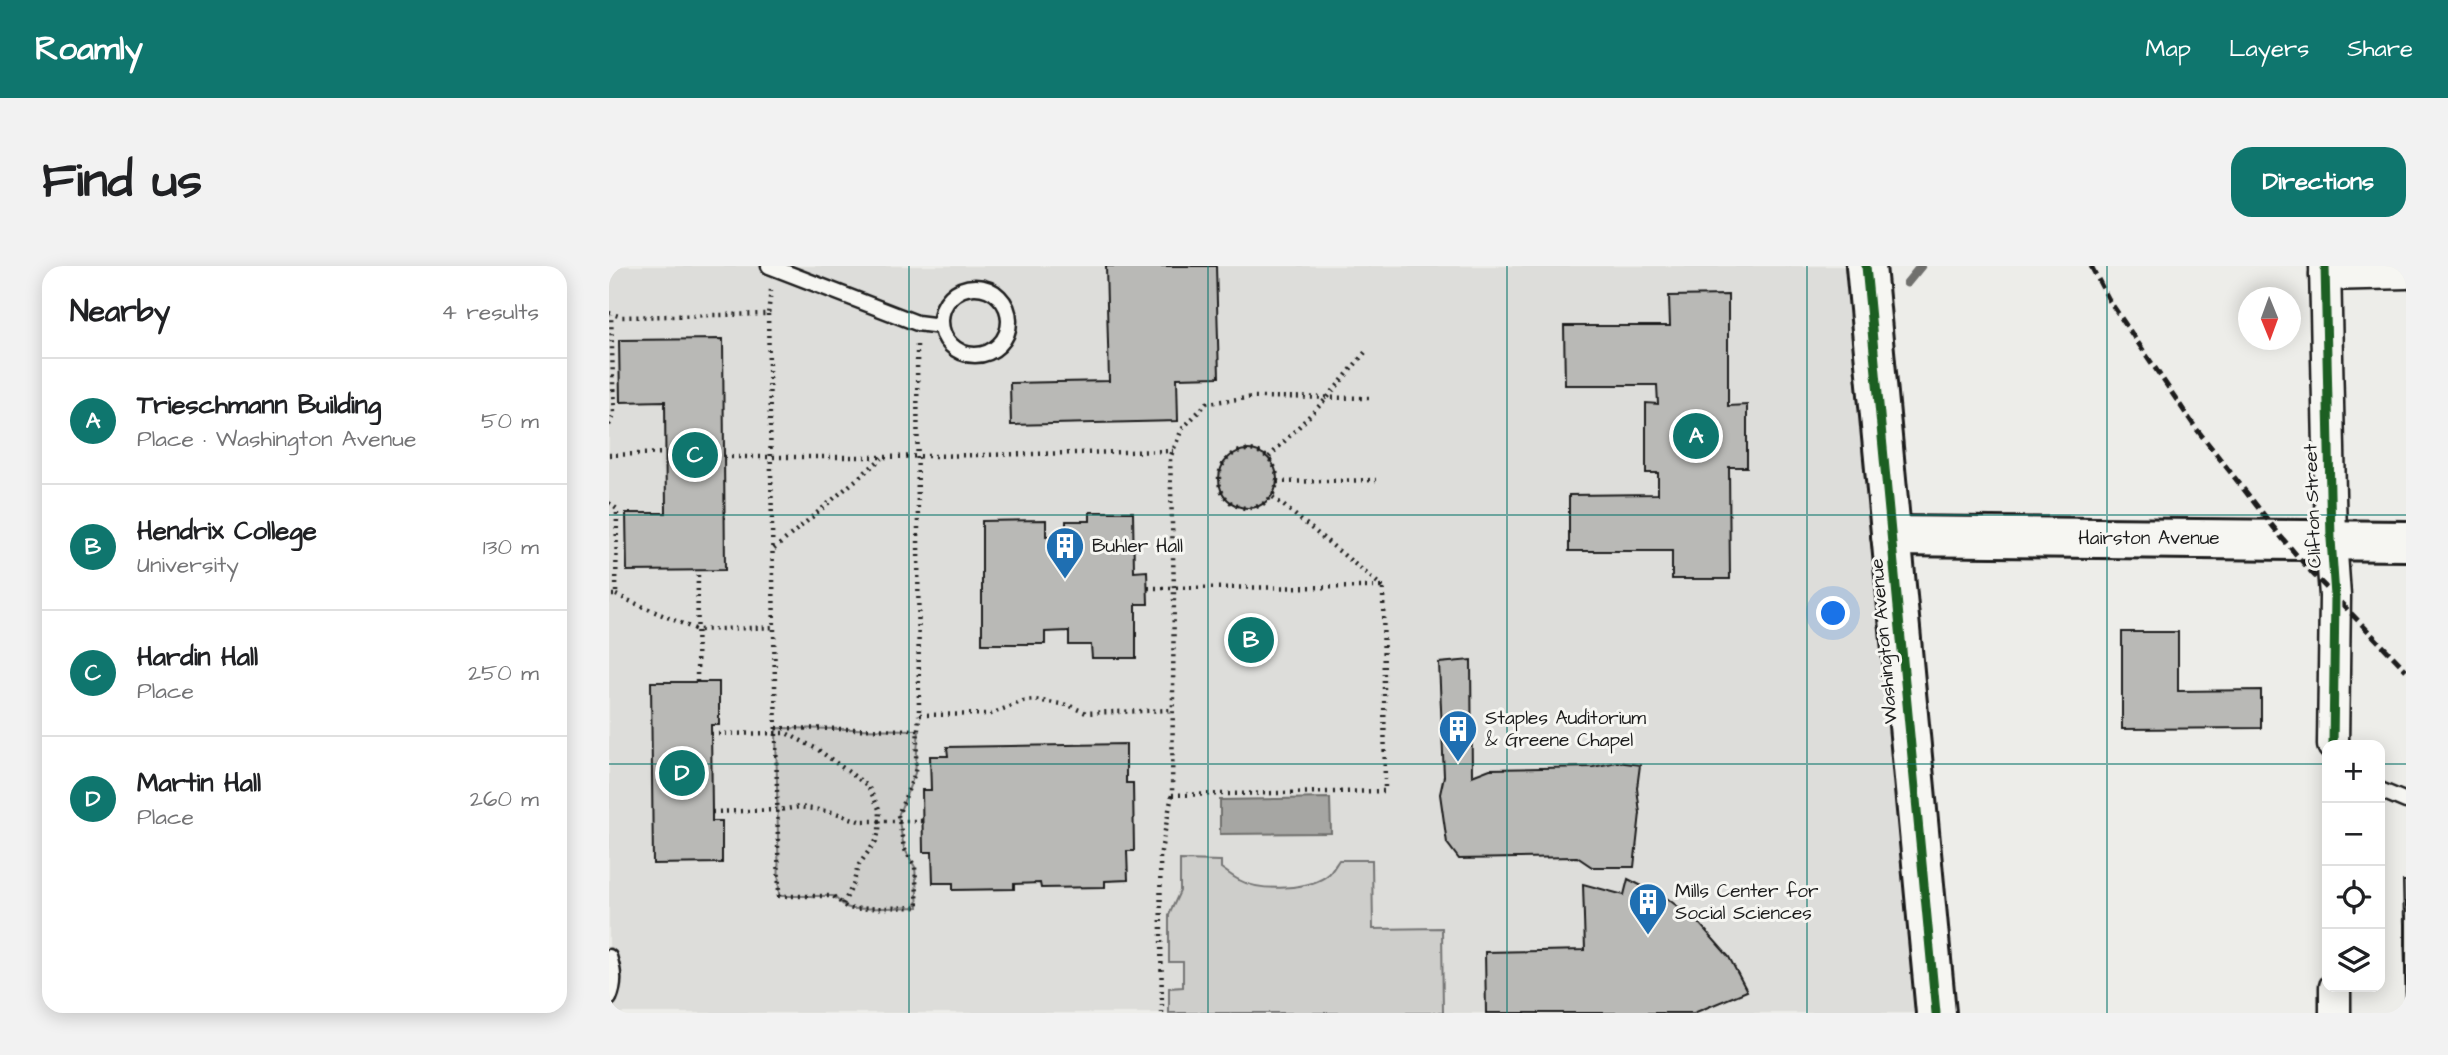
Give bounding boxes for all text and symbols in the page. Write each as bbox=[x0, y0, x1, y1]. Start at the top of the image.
text: Roamly bbox=[35, 26, 143, 72]
text: Map bbox=[2146, 32, 2191, 66]
text: Layers bbox=[2229, 32, 2309, 66]
text: Share bbox=[2347, 32, 2413, 66]
button: Directions bbox=[2231, 147, 2406, 217]
text: Find us bbox=[42, 148, 202, 216]
north arrow bbox=[2238, 287, 2301, 350]
text: Nearby bbox=[70, 291, 170, 333]
text: 4 results bbox=[441, 296, 539, 328]
text: Trieschmann Building bbox=[137, 387, 381, 423]
text: A bbox=[86, 405, 100, 437]
text: 50 m bbox=[481, 405, 539, 437]
pin: A bbox=[1673, 410, 1719, 462]
text: Place · Washington Avenue bbox=[137, 423, 416, 455]
pin: C bbox=[672, 429, 718, 481]
street label: Clifton Street bbox=[2297, 443, 2329, 569]
text: Hendrix College bbox=[137, 513, 317, 549]
building icon: Buhler Hall bbox=[1044, 525, 1086, 580]
street label: Hairston Avenue bbox=[2078, 525, 2220, 552]
text: B bbox=[85, 531, 101, 563]
text: 130 m bbox=[483, 531, 539, 563]
place label: Buhler Hall bbox=[1092, 533, 1183, 560]
text: University bbox=[137, 549, 239, 581]
street label: Washington Avenue bbox=[1863, 557, 1906, 725]
your location bbox=[1816, 596, 1850, 630]
pin: B bbox=[1228, 614, 1274, 666]
text: Hardin Hall bbox=[137, 639, 258, 675]
text: C bbox=[85, 657, 101, 689]
text: 250 m bbox=[468, 657, 539, 689]
text: Place bbox=[137, 675, 194, 707]
place label: Staples Auditorium & Greene Chapel bbox=[1485, 705, 1646, 754]
building icon: Staples Auditorium & Greene Chapel bbox=[1437, 708, 1479, 763]
map controls bbox=[2322, 740, 2385, 992]
button: + bbox=[2322, 740, 2385, 803]
pin: D bbox=[659, 747, 705, 799]
text: Martin Hall bbox=[137, 765, 261, 801]
text: D bbox=[86, 783, 100, 815]
text: 260 m bbox=[470, 783, 539, 815]
text: Place bbox=[137, 801, 194, 833]
button: − bbox=[2322, 803, 2385, 866]
button: locate bbox=[2322, 866, 2385, 929]
place label: Mills Center for Social Sciences bbox=[1675, 878, 1819, 927]
building icon: Mills Center for Social Sciences bbox=[1627, 881, 1669, 936]
button: layers bbox=[2322, 929, 2385, 992]

